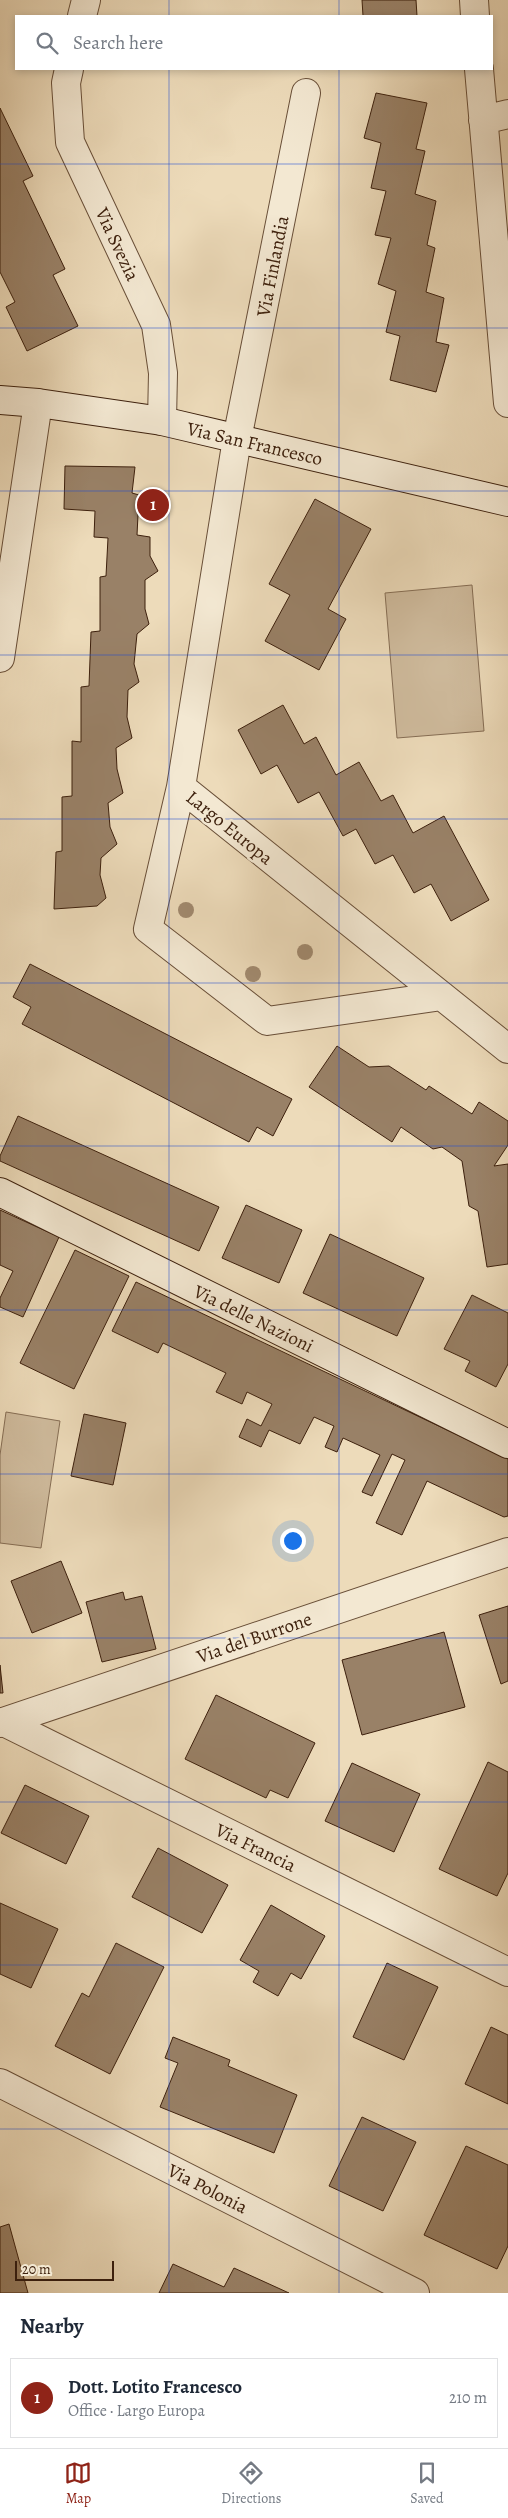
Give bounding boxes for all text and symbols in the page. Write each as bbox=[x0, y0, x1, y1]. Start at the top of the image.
search box bbox=[15, 15, 493, 70]
icon: search bbox=[33, 29, 61, 57]
text: Search here bbox=[73, 30, 163, 56]
street label: Via Svezia bbox=[88, 203, 145, 285]
street label: Via Finlandia bbox=[250, 213, 296, 320]
street label: Via San Francesco bbox=[183, 416, 325, 472]
pin: 1 bbox=[137, 486, 169, 524]
street label: Largo Europa bbox=[180, 785, 278, 871]
street label: Via delle Nazioni bbox=[188, 1278, 318, 1359]
your location bbox=[280, 1528, 306, 1554]
street label: Via del Burrone bbox=[192, 1606, 315, 1670]
street label: Via Francia bbox=[210, 1817, 300, 1879]
street label: Via Polonia bbox=[162, 2157, 252, 2220]
scale bar bbox=[15, 2258, 114, 2281]
text: 20 m bbox=[22, 2260, 51, 2279]
text: Nearby bbox=[20, 2312, 83, 2340]
text: Dott. Lotito Francesco bbox=[68, 2374, 242, 2400]
text: 1 bbox=[34, 2387, 40, 2409]
text: 210 m bbox=[449, 2387, 487, 2409]
text: Office · Largo Europa bbox=[68, 2400, 205, 2422]
tab: Map bbox=[64, 2459, 92, 2508]
tab: Directions bbox=[221, 2459, 281, 2508]
tab: Saved bbox=[410, 2459, 444, 2508]

